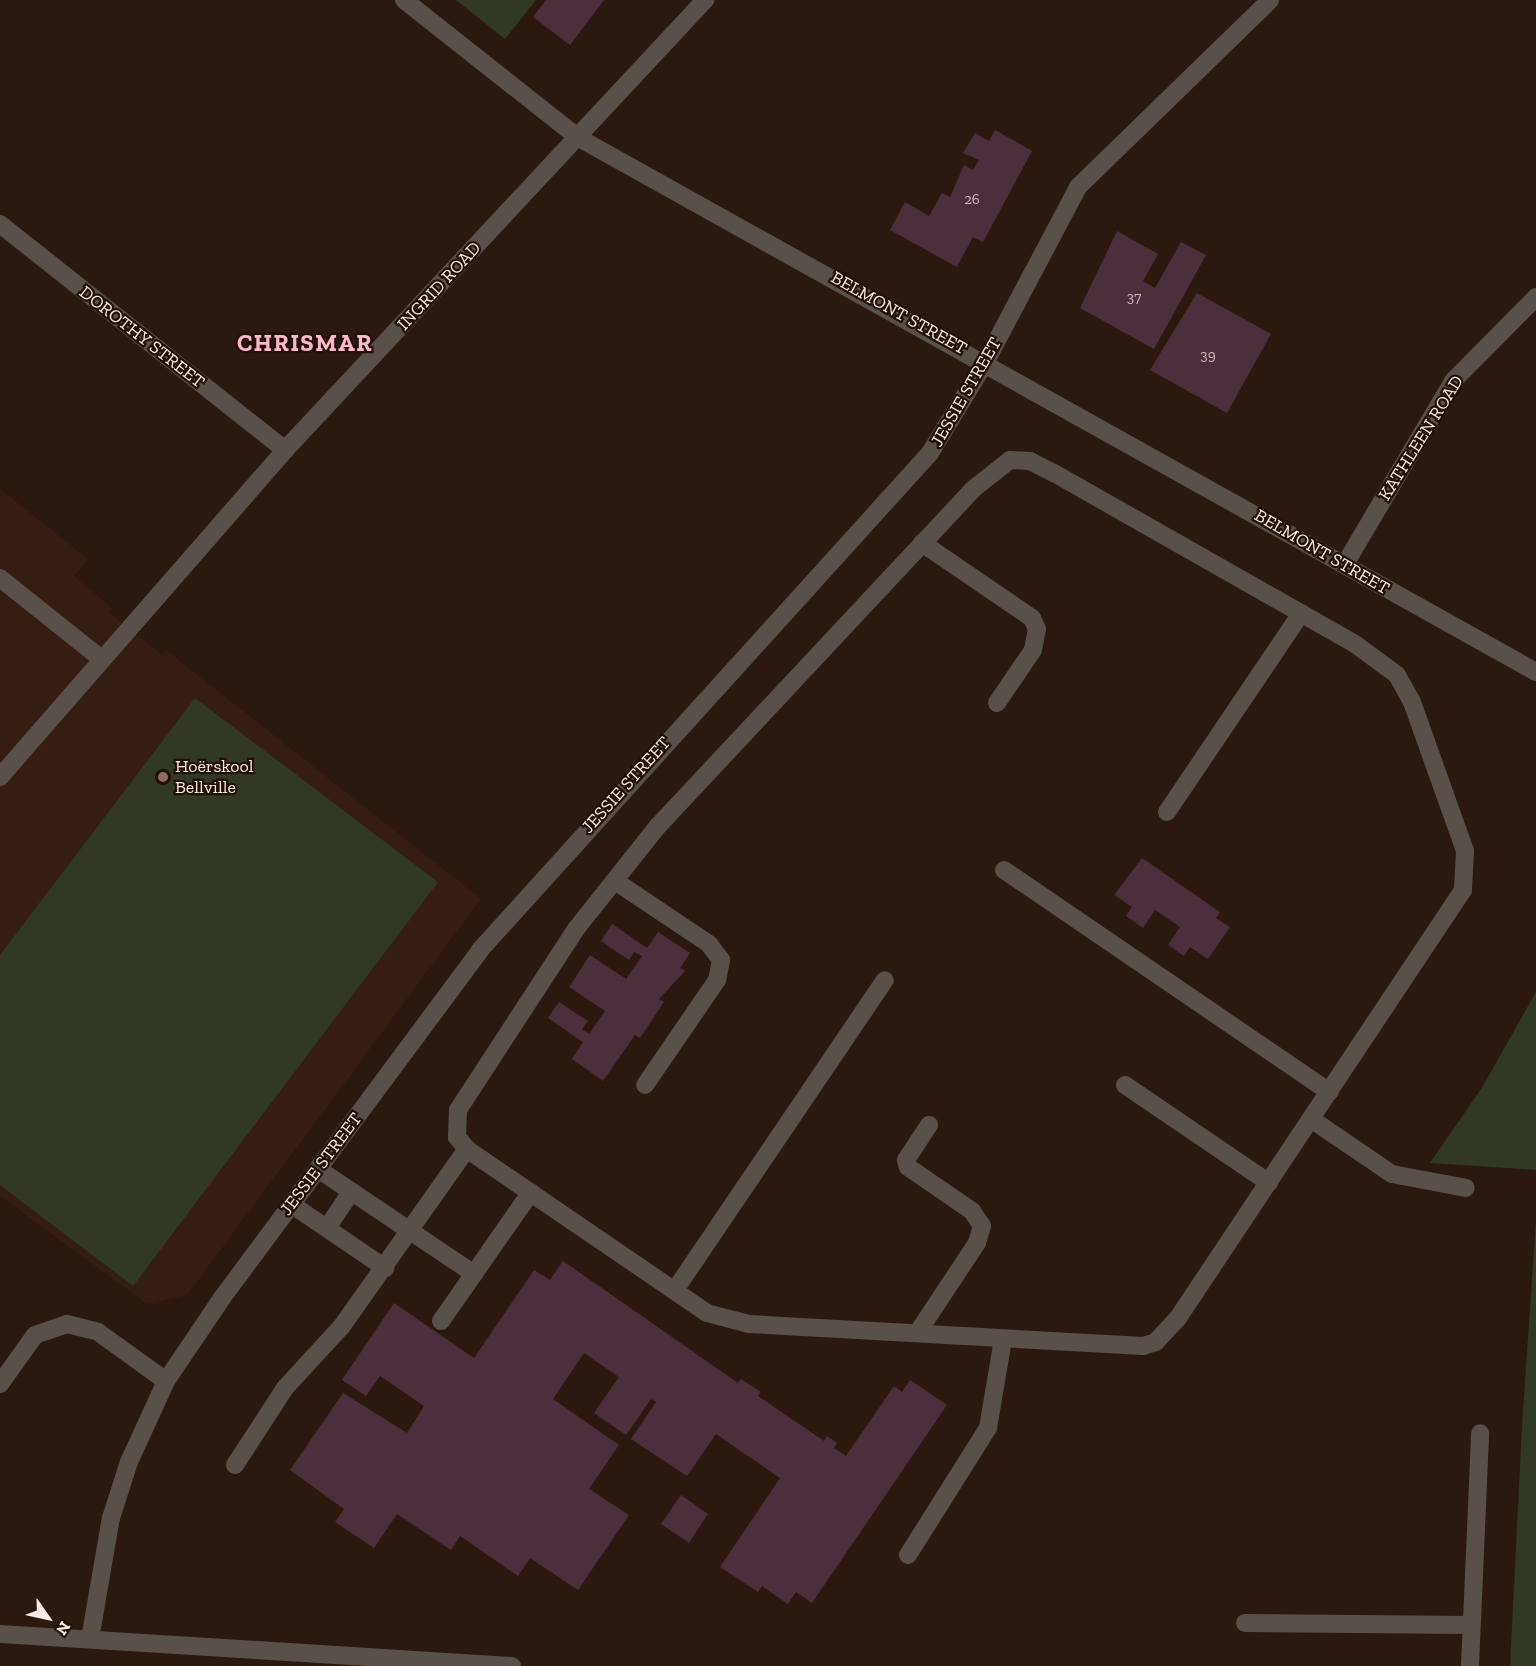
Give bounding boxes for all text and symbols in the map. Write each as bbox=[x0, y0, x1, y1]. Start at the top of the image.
house number: 26 bbox=[964, 191, 980, 209]
street label: INGRID ROAD bbox=[393, 237, 485, 335]
street label: BELMONT STREET bbox=[827, 267, 971, 359]
street label: DOROTHY STREET bbox=[75, 281, 209, 393]
house number: 37 bbox=[1127, 289, 1141, 307]
district label: CHRISMAR bbox=[237, 329, 373, 357]
street label: JESSIE STREET bbox=[926, 333, 1006, 451]
house number: 39 bbox=[1200, 347, 1216, 365]
street label: KATHLEEN ROAD bbox=[1374, 372, 1468, 504]
street label: BELMONT STREET bbox=[1251, 505, 1393, 599]
street label: JESSIE STREET bbox=[577, 732, 675, 838]
place label: Hoërskool Bellville bbox=[175, 756, 254, 798]
marker: Hoërskool Bellville bbox=[156, 770, 170, 784]
street label: JESSIE STREET bbox=[275, 1109, 367, 1219]
north arrow bbox=[18, 1588, 78, 1648]
text: N bbox=[52, 1618, 75, 1639]

